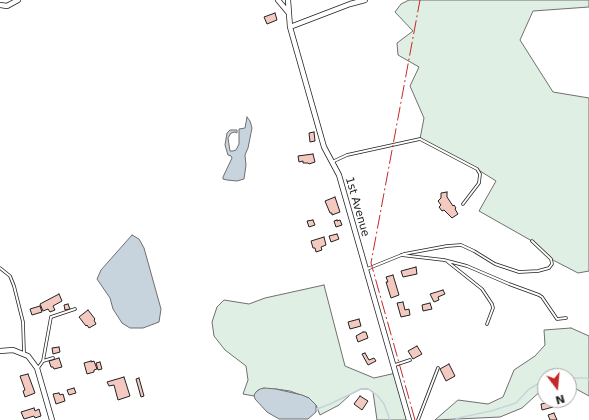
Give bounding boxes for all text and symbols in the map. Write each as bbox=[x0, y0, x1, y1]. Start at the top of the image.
street label: 1st Avenue bbox=[342, 176, 372, 238]
north arrow bbox=[537, 368, 577, 408]
text: N bbox=[554, 392, 566, 407]

